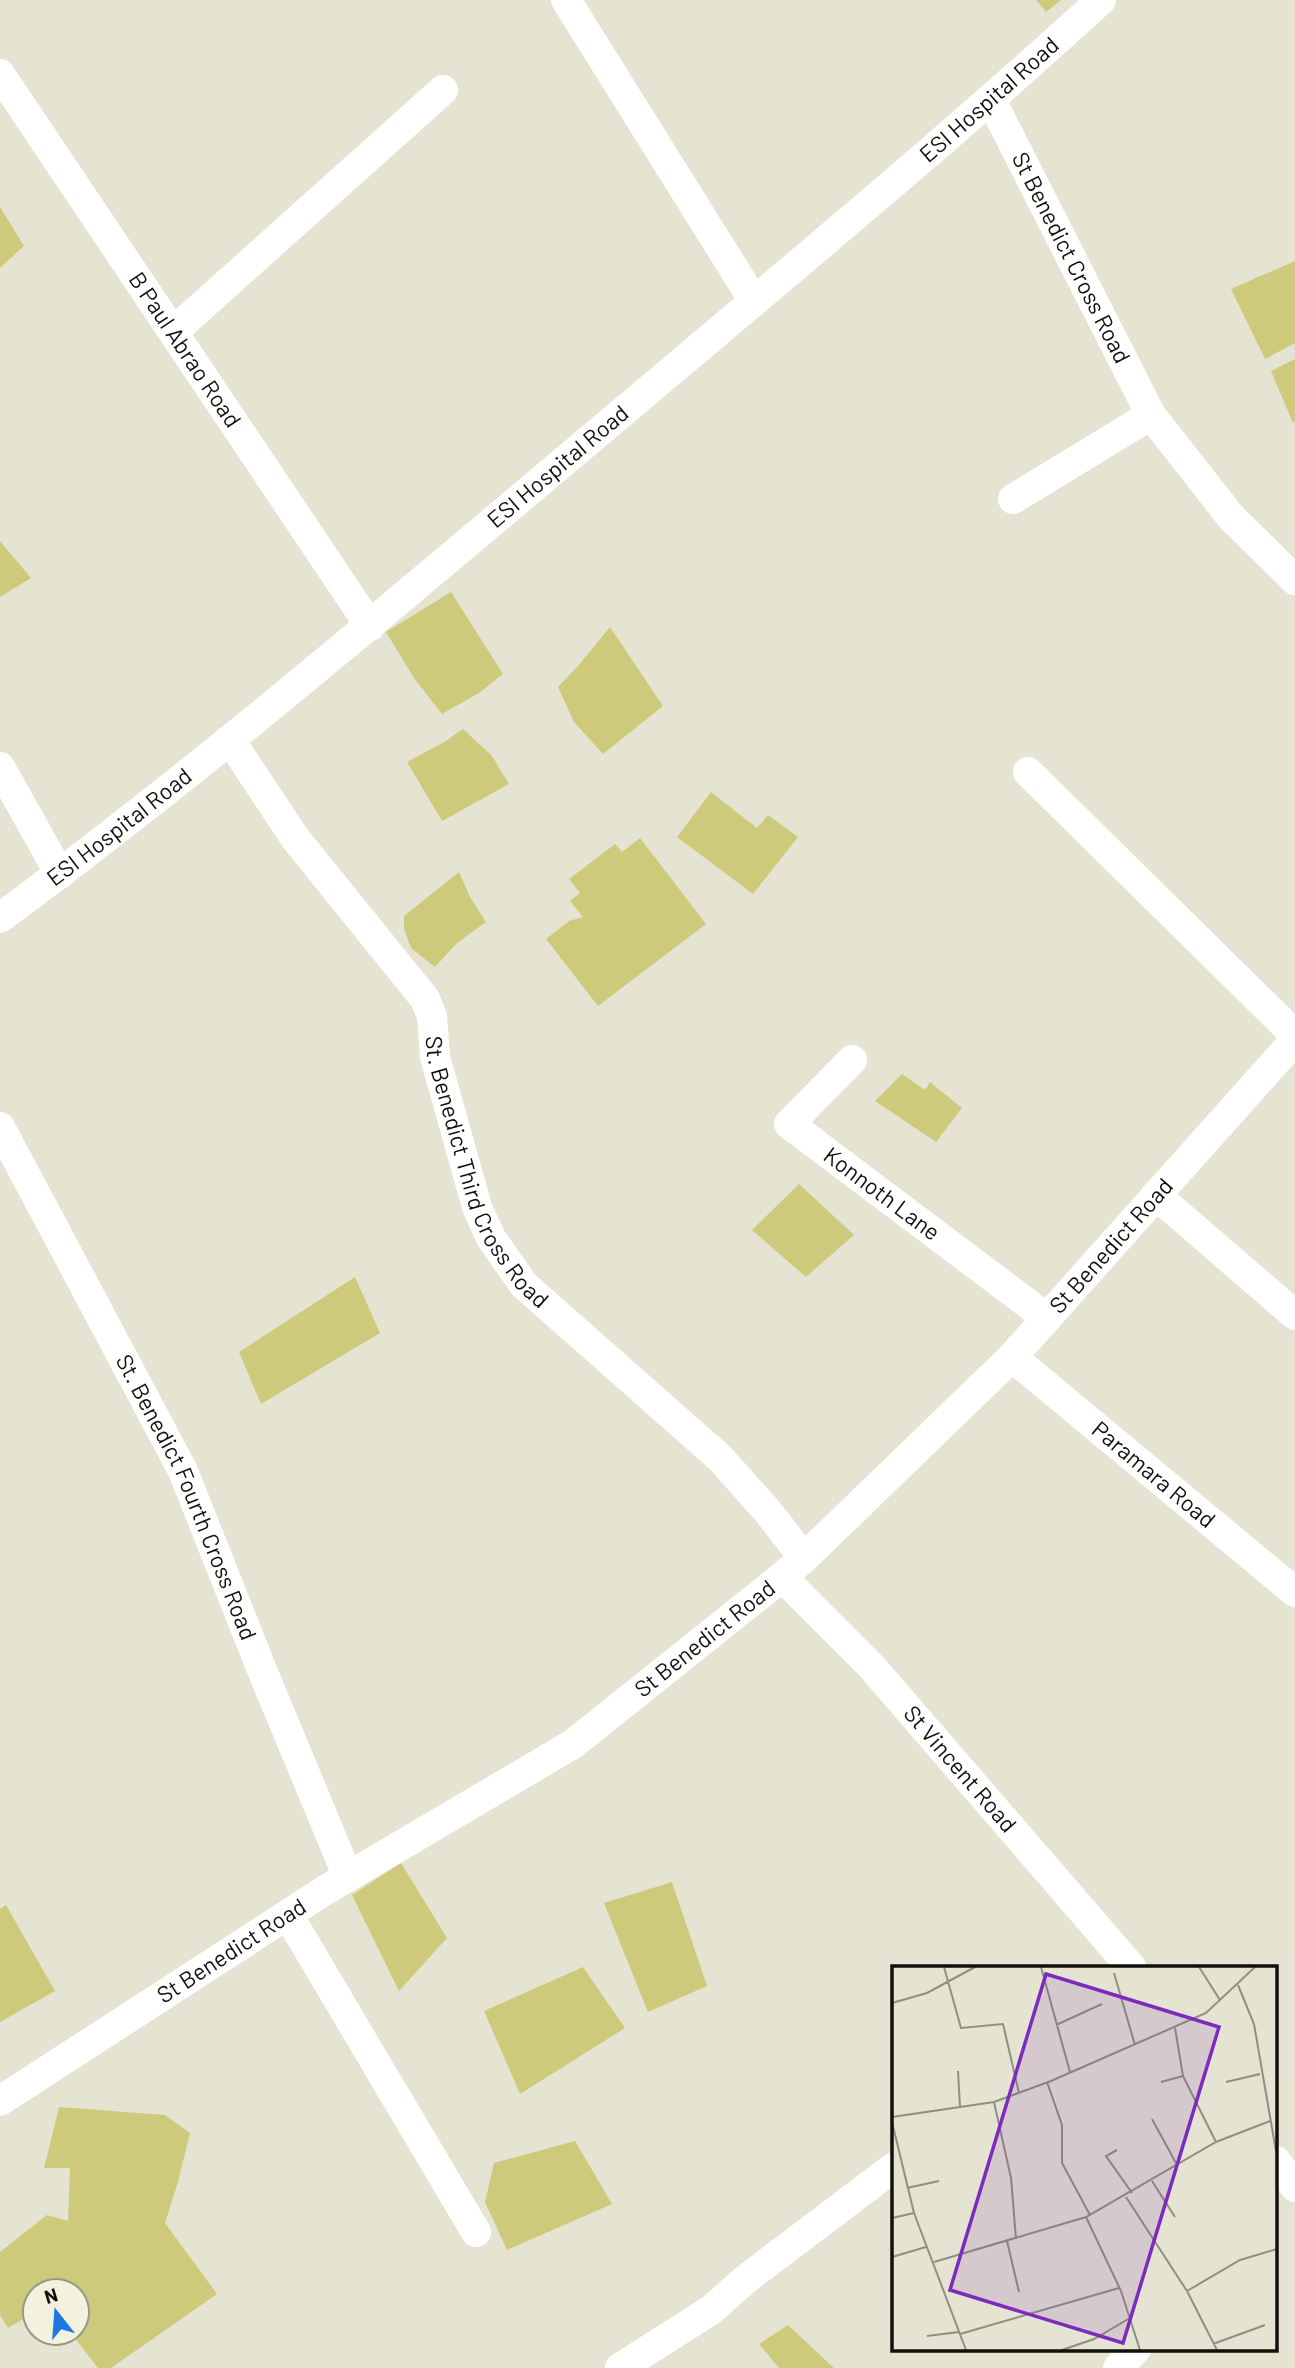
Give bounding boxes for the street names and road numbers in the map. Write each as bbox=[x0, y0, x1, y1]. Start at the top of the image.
street label: ESI Hospital Road bbox=[913, 30, 1064, 168]
street label: St Benedict Cross Road bbox=[1007, 147, 1137, 368]
street label: B Paul Abrao Road bbox=[124, 266, 248, 432]
street label: ESI Hospital Road bbox=[481, 398, 634, 533]
street label: ESI Hospital Road bbox=[41, 761, 197, 891]
street label: St. Benedict Third Cross Road bbox=[420, 1035, 555, 1313]
street label: Konnoth Lane bbox=[819, 1140, 946, 1246]
street label: St Benedict Road bbox=[1043, 1172, 1178, 1319]
street label: St. Benedict Fourth Cross Road bbox=[110, 1349, 264, 1644]
street label: Paramara Road bbox=[1087, 1415, 1222, 1533]
street label: St Benedict Road bbox=[628, 1573, 780, 1702]
street label: St Vincent Road bbox=[898, 1699, 1023, 1837]
street label: St Benedict Road bbox=[151, 1892, 311, 2009]

